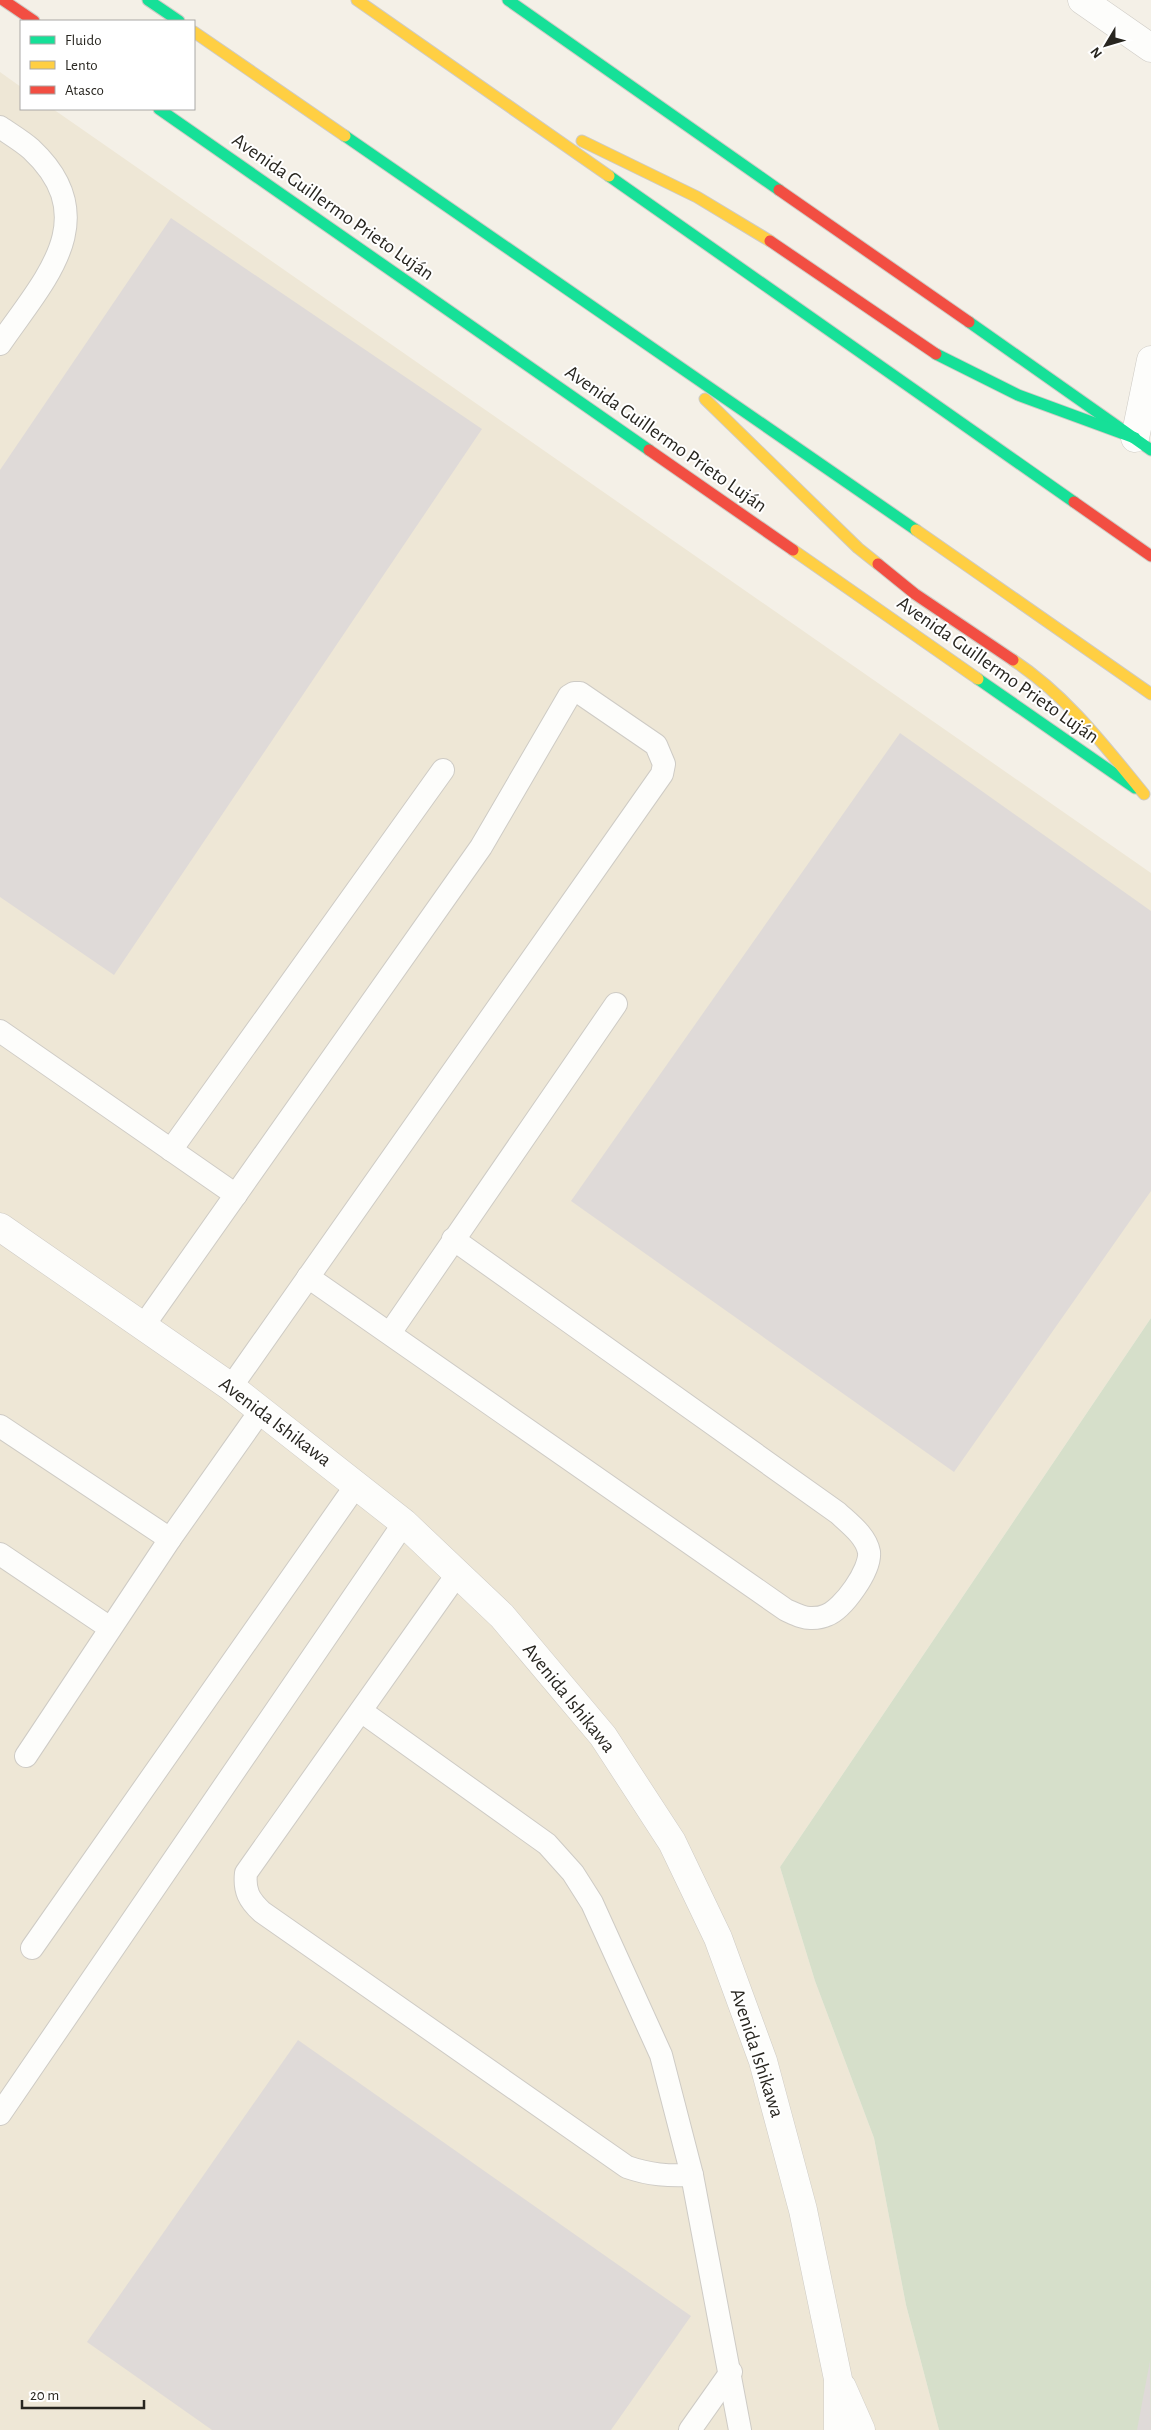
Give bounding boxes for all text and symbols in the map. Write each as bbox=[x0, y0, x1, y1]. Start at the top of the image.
legend bbox=[20, 20, 195, 110]
north arrow bbox=[1081, 20, 1131, 70]
text: Fluido bbox=[65, 33, 102, 48]
text: N bbox=[1088, 44, 1105, 61]
text: Lento bbox=[65, 58, 98, 73]
text: Atasco bbox=[65, 83, 104, 98]
street label: Avenida Guillermo Prieto Luján bbox=[229, 130, 437, 284]
street label: Avenida Guillermo Prieto Luján bbox=[562, 362, 770, 516]
street label: Avenida Guillermo Prieto Luján bbox=[894, 593, 1102, 747]
street label: Avenida Ishikawa bbox=[215, 1374, 335, 1470]
street label: Avenida Ishikawa bbox=[519, 1640, 619, 1756]
street label: Avenida Ishikawa bbox=[727, 1986, 787, 2120]
scale bar bbox=[22, 2378, 145, 2410]
text: 20 m bbox=[30, 2388, 59, 2403]

